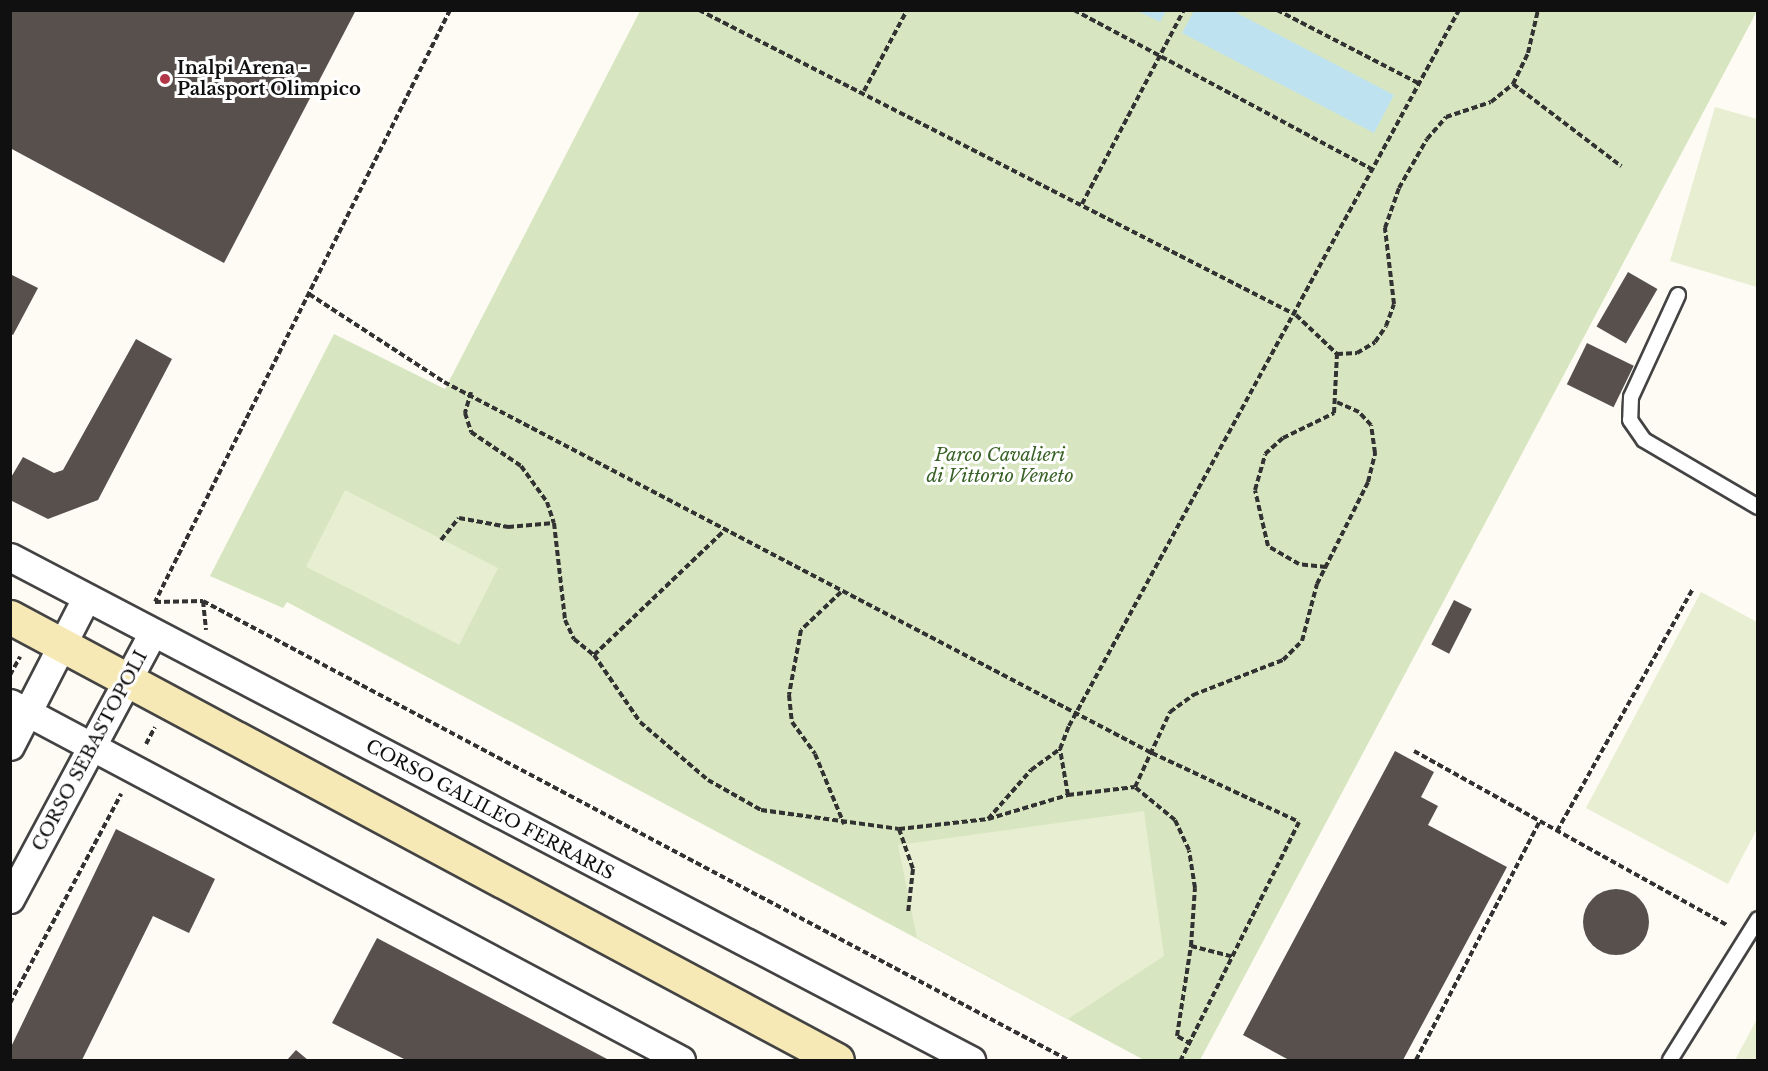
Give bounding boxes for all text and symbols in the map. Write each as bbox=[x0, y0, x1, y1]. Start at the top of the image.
place label: Inalpi Arena - Palasport Olimpico bbox=[177, 58, 361, 100]
marker: Inalpi Arena - Palasport Olimpico bbox=[158, 72, 172, 86]
park label: Parco Cavalieri di Vittorio Veneto bbox=[926, 445, 1074, 488]
street label: CORSO SEBASTOPOLI bbox=[28, 647, 152, 855]
street label: CORSO GALILEO FERRARIS bbox=[362, 735, 618, 885]

